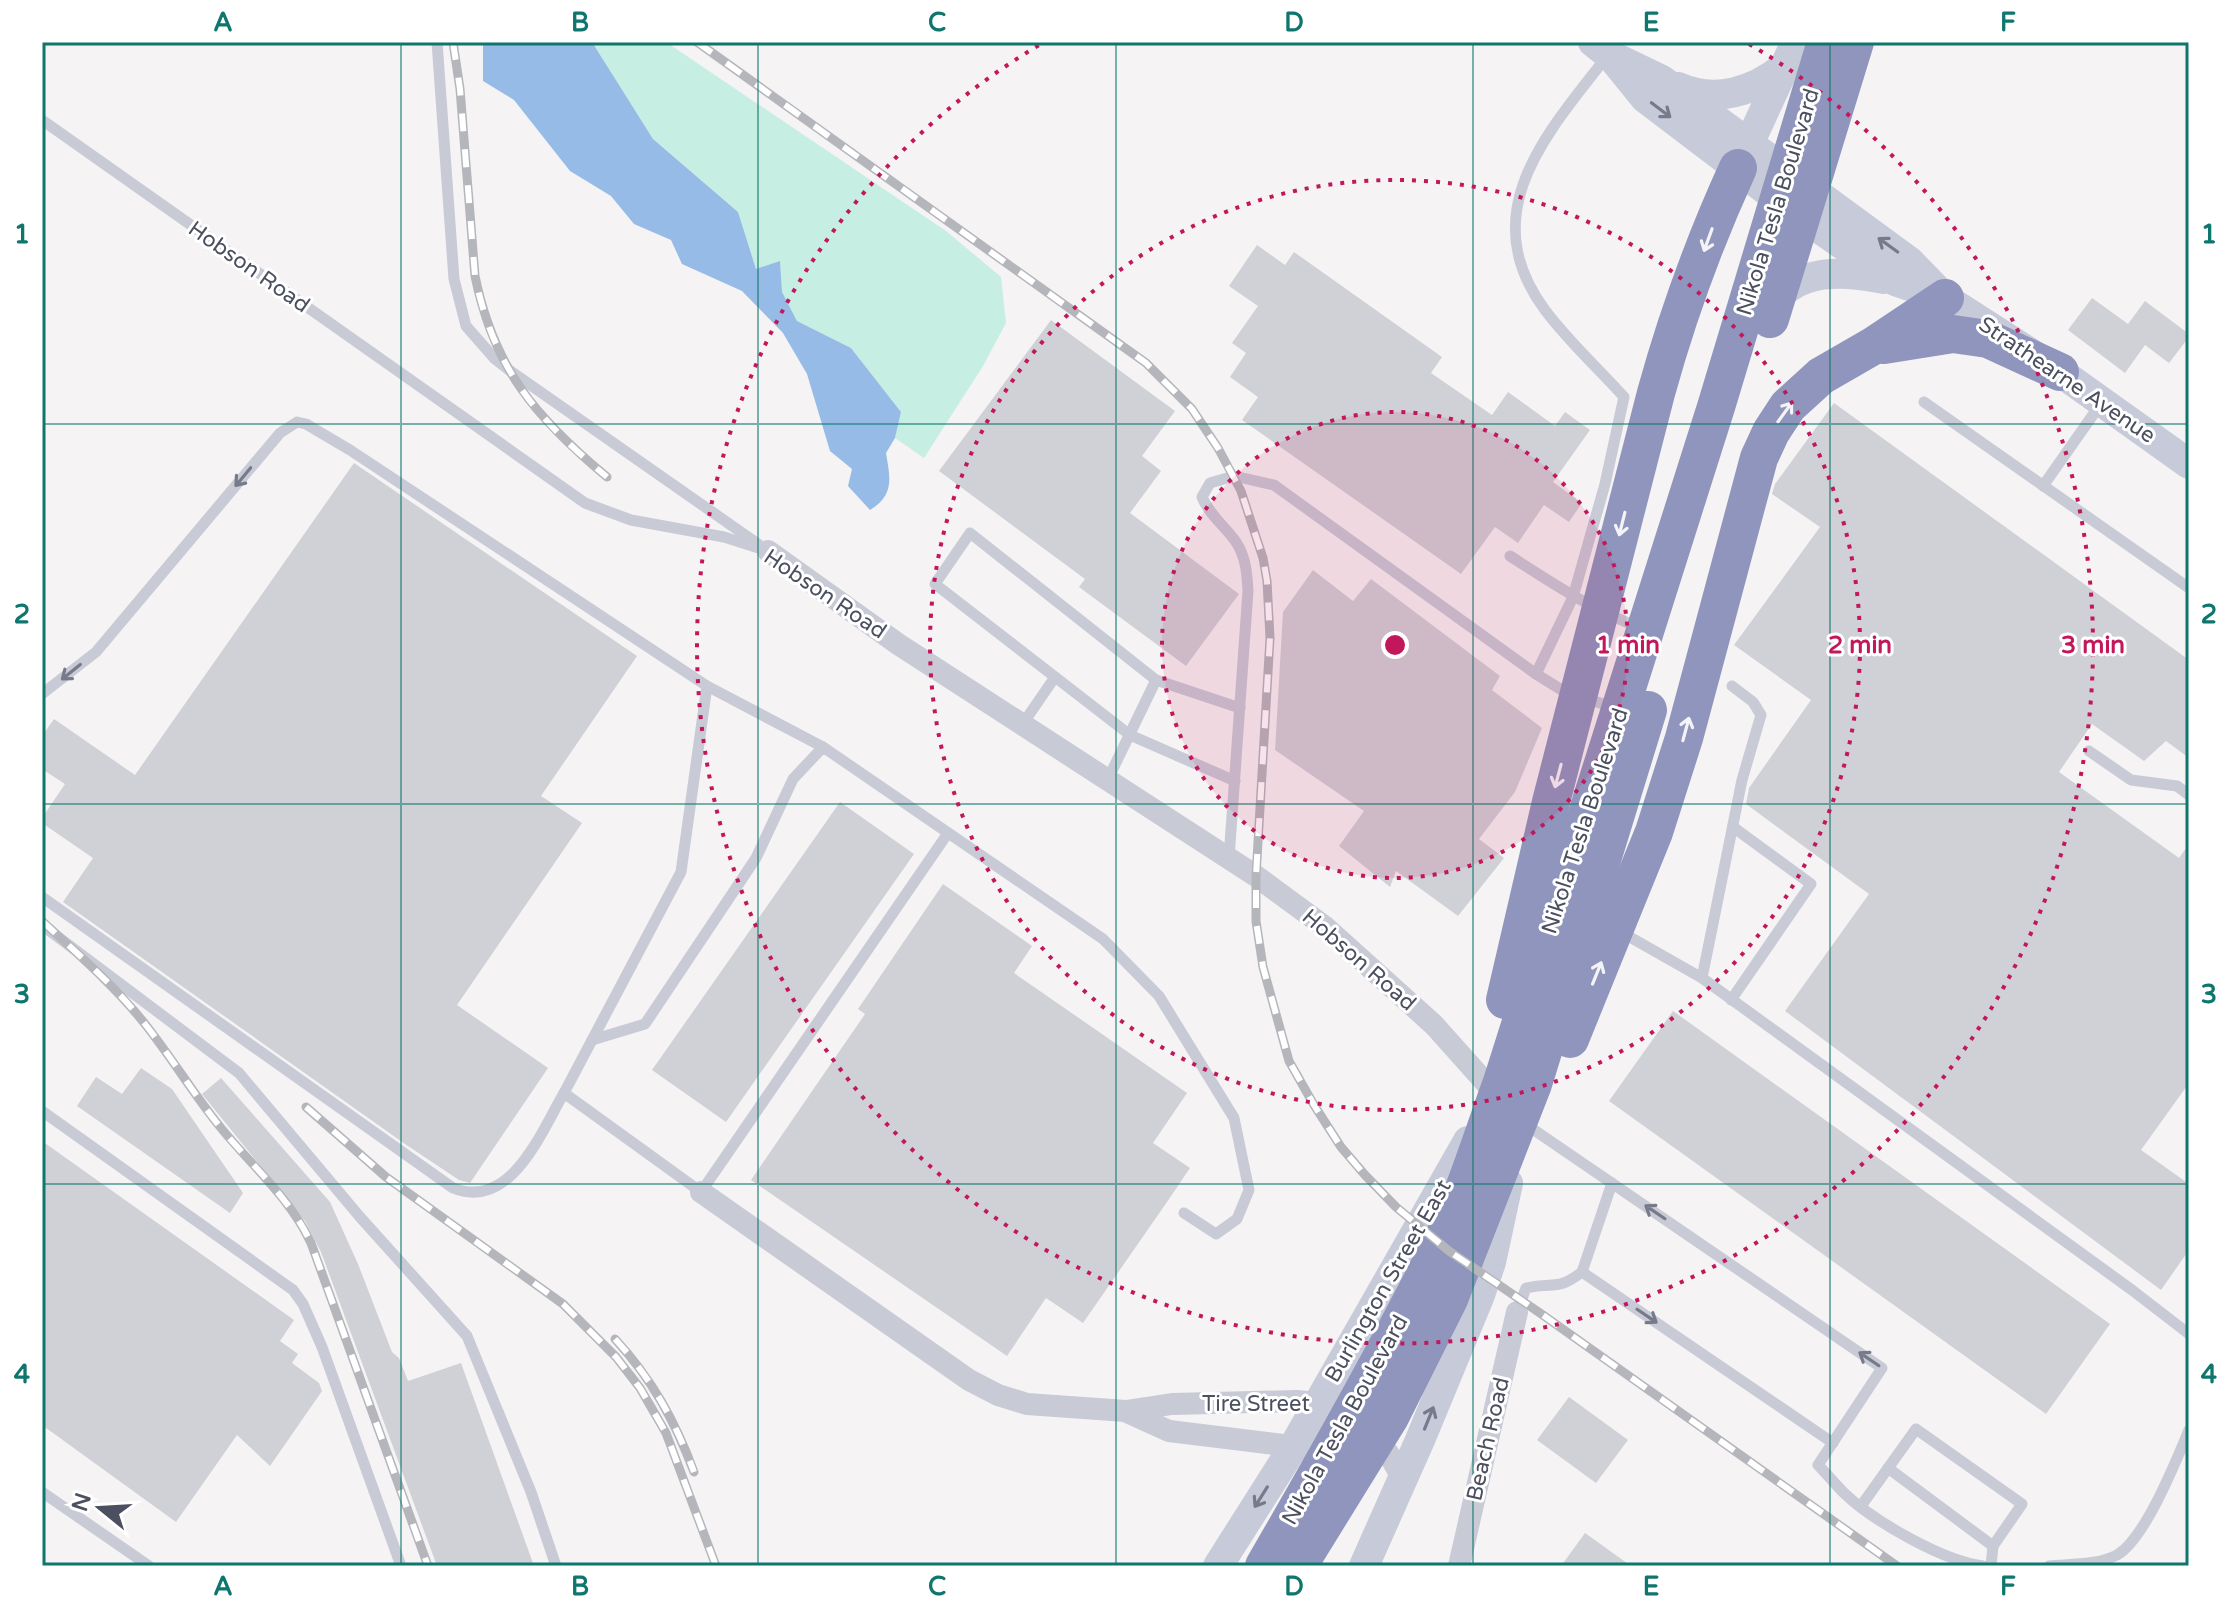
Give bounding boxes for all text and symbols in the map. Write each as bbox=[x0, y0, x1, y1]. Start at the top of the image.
text: A bbox=[213, 7, 233, 38]
text: B bbox=[571, 7, 589, 38]
text: C bbox=[928, 7, 946, 38]
text: D bbox=[1284, 7, 1304, 38]
text: E bbox=[1643, 7, 1659, 38]
text: F bbox=[2000, 7, 2016, 38]
street label: Nikola Tesla Boulevard bbox=[1731, 85, 1825, 319]
one-way arrow bbox=[1650, 102, 1671, 119]
street label: Hobson Road bbox=[183, 216, 315, 318]
text: 1 bbox=[14, 219, 30, 250]
text: 1 bbox=[2201, 219, 2217, 250]
one-way arrow bbox=[1700, 227, 1714, 252]
one-way arrow bbox=[1877, 236, 1899, 253]
street label: Strathearne Avenue bbox=[1974, 311, 2160, 449]
one-way arrow bbox=[1776, 402, 1793, 424]
one-way arrow bbox=[234, 466, 252, 487]
one-way arrow bbox=[1614, 511, 1629, 537]
street label: Hobson Road bbox=[759, 544, 891, 644]
text: 2 bbox=[14, 599, 30, 630]
text: 2 bbox=[2201, 599, 2217, 630]
centre of rings bbox=[1381, 631, 1409, 659]
text: 1 min bbox=[1596, 631, 1660, 660]
text: 2 min bbox=[1828, 631, 1892, 660]
text: 3 min bbox=[2061, 631, 2125, 660]
one-way arrow bbox=[62, 663, 82, 681]
street label: Nikola Tesla Boulevard bbox=[1536, 705, 1634, 937]
one-way arrow bbox=[1680, 717, 1695, 743]
one-way arrow bbox=[1549, 763, 1564, 789]
street label: Hobson Road bbox=[1297, 904, 1421, 1016]
one-way arrow bbox=[1590, 961, 1605, 986]
text: 3 bbox=[14, 979, 30, 1010]
text: 3 bbox=[2201, 979, 2217, 1010]
street label: Burlington Street East bbox=[1319, 1175, 1457, 1387]
one-way arrow bbox=[1644, 1204, 1666, 1220]
one-way arrow bbox=[1635, 1308, 1657, 1324]
street label: Nikola Tesla Boulevard bbox=[1276, 1311, 1414, 1529]
one-way arrow bbox=[1859, 1351, 1881, 1367]
text: 4 bbox=[14, 1359, 30, 1390]
text: 4 bbox=[2201, 1359, 2217, 1390]
street label: Beach Road bbox=[1461, 1375, 1515, 1503]
street label: Tire Street bbox=[1202, 1391, 1310, 1417]
one-way arrow bbox=[1423, 1406, 1438, 1431]
north arrow bbox=[60, 1468, 140, 1548]
one-way arrow bbox=[1253, 1486, 1270, 1508]
text: N bbox=[67, 1490, 97, 1515]
text: A bbox=[213, 1571, 233, 1602]
text: B bbox=[571, 1571, 589, 1602]
text: C bbox=[928, 1571, 946, 1602]
text: D bbox=[1284, 1571, 1304, 1602]
text: E bbox=[1643, 1571, 1659, 1602]
text: F bbox=[2000, 1571, 2016, 1602]

